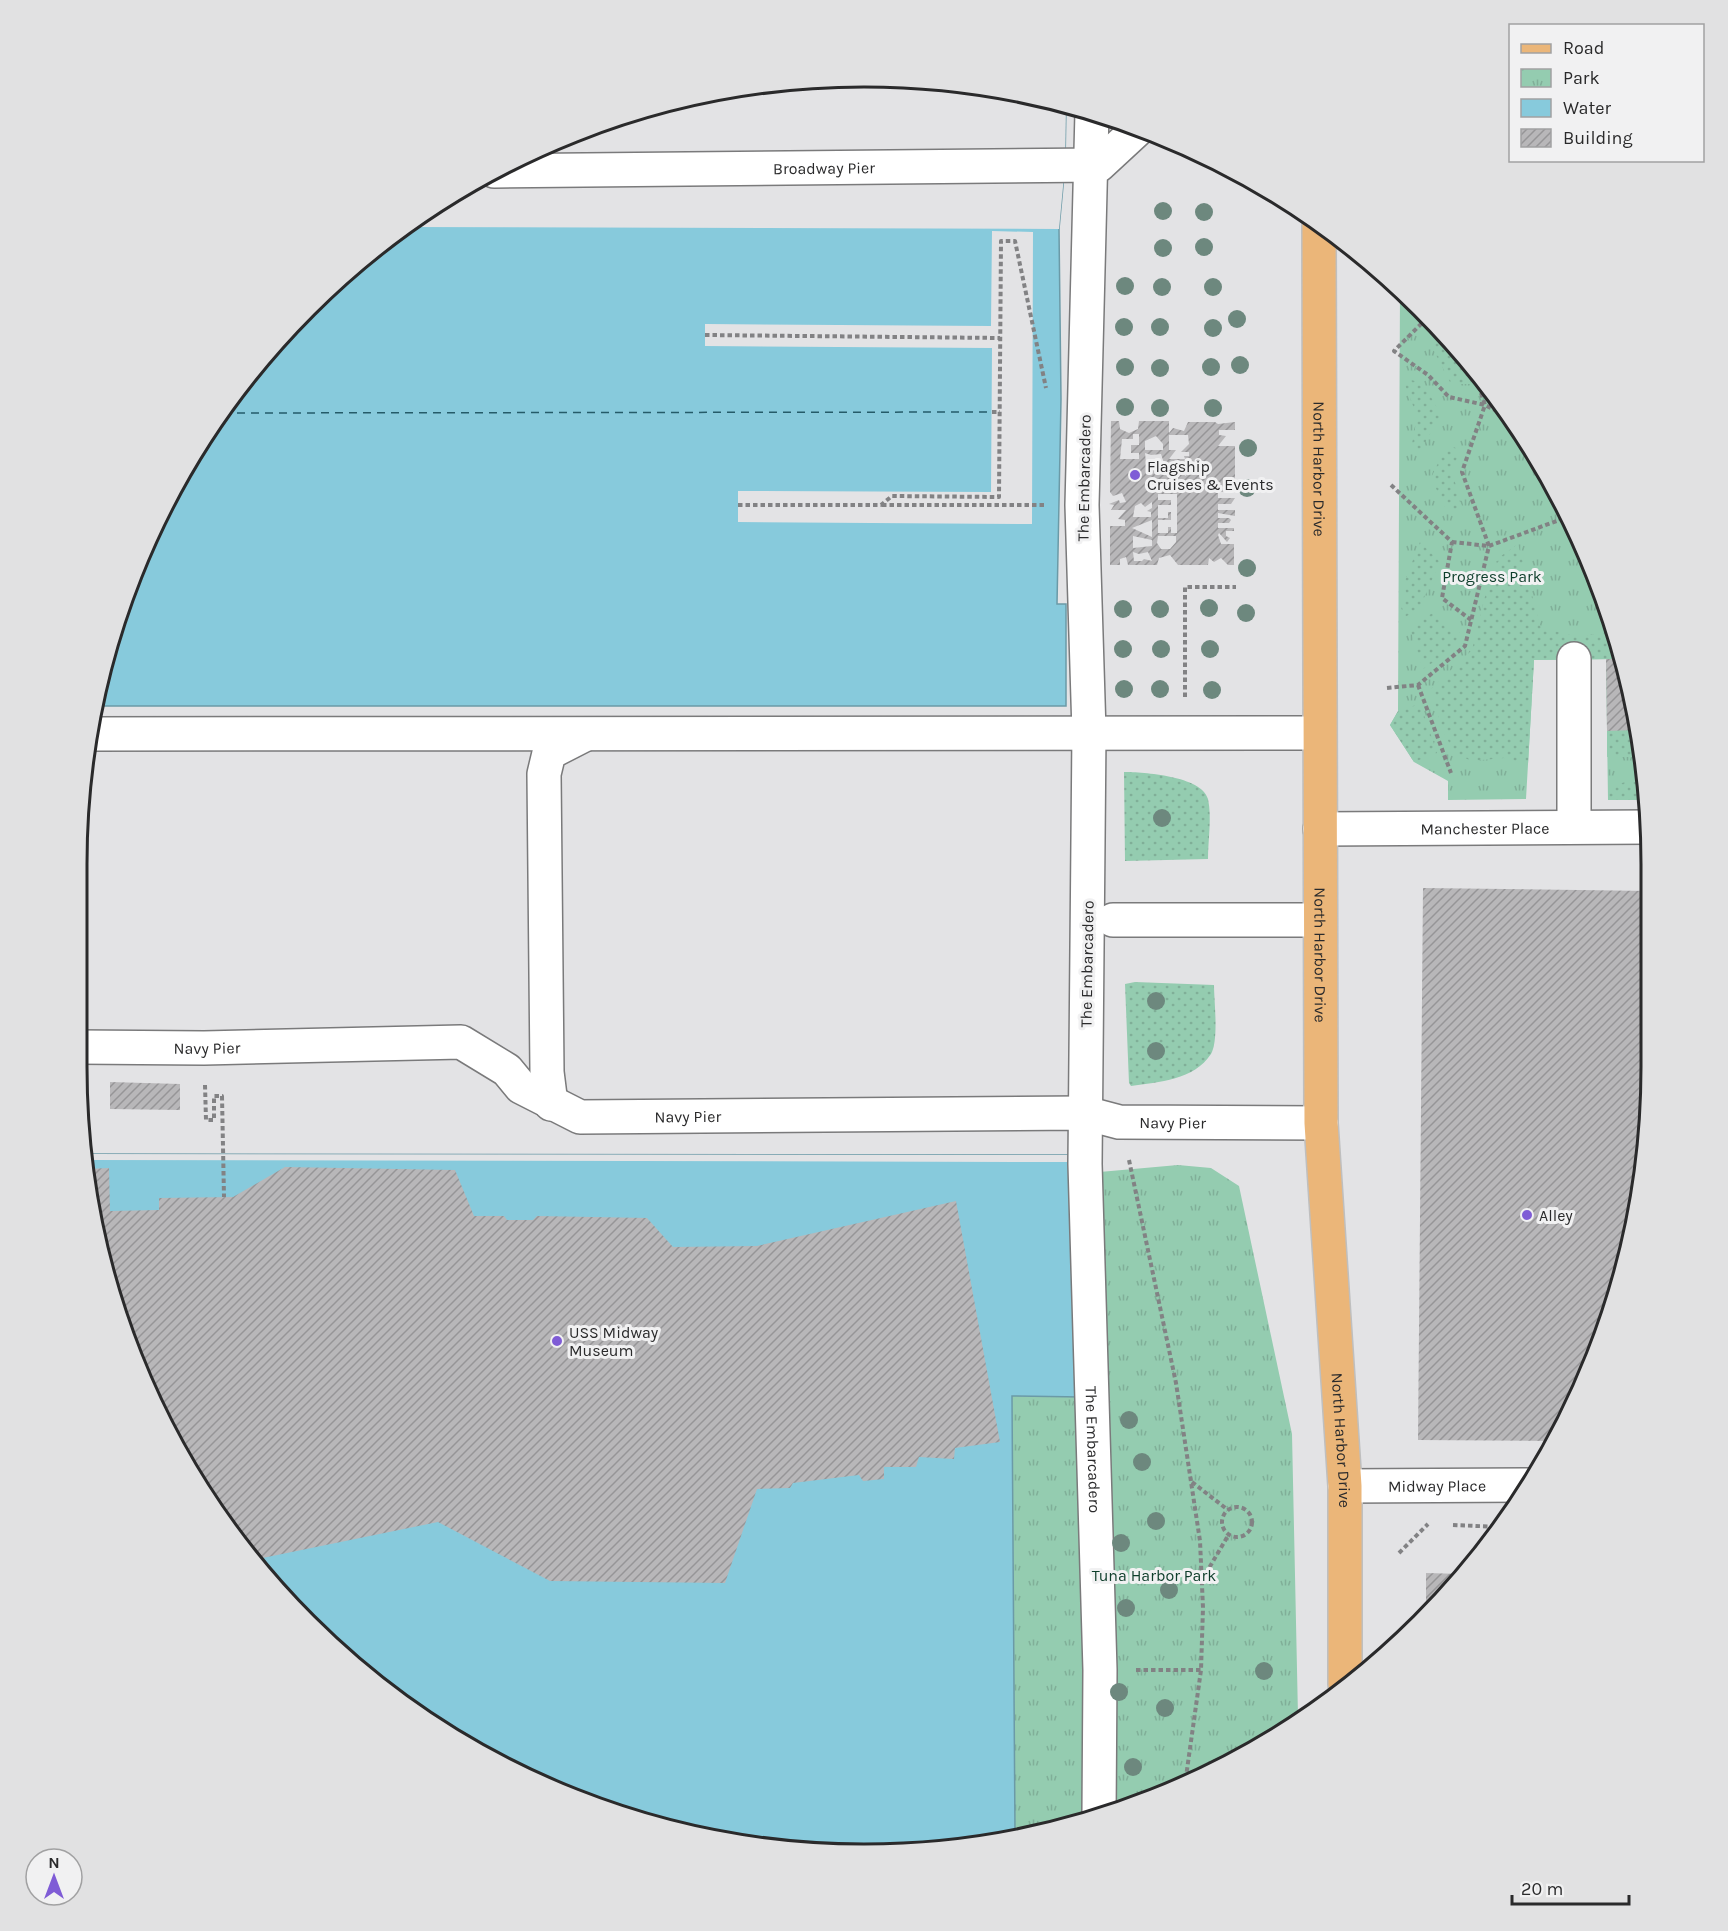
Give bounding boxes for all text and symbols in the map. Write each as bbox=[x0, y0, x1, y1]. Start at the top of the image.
legend bbox=[1509, 24, 1704, 162]
text: Road bbox=[1563, 37, 1604, 59]
text: Park bbox=[1563, 67, 1600, 89]
text: Water bbox=[1563, 97, 1611, 119]
text: Building bbox=[1563, 127, 1633, 149]
street label: Broadway Pier bbox=[773, 158, 875, 178]
street label: North Harbor Drive bbox=[1310, 401, 1329, 537]
street label: The Embarcadero bbox=[1073, 414, 1095, 542]
place label: Flagship Cruises & Events bbox=[1147, 457, 1274, 494]
marker: Flagship Cruises & Events bbox=[1128, 468, 1142, 482]
park label: Progress Park bbox=[1442, 567, 1542, 586]
street label: Manchester Place bbox=[1420, 818, 1550, 838]
street label: North Harbor Drive bbox=[1311, 887, 1330, 1023]
street label: The Embarcadero bbox=[1076, 900, 1098, 1028]
street label: Navy Pier bbox=[174, 1038, 241, 1058]
street label: Navy Pier bbox=[654, 1106, 722, 1126]
street label: Navy Pier bbox=[1139, 1113, 1206, 1132]
place label: Alley bbox=[1539, 1206, 1573, 1225]
marker: Alley bbox=[1520, 1208, 1534, 1222]
place label: USS Midway Museum bbox=[569, 1323, 659, 1360]
marker: USS Midway Museum bbox=[550, 1334, 564, 1348]
street label: North Harbor Drive bbox=[1328, 1372, 1355, 1508]
street label: The Embarcadero bbox=[1082, 1386, 1105, 1513]
street label: Midway Place bbox=[1388, 1476, 1486, 1495]
park label: Tuna Harbor Park bbox=[1092, 1566, 1216, 1585]
north arrow bbox=[24, 1847, 84, 1907]
text: N bbox=[48, 1853, 60, 1872]
scale bar bbox=[1512, 1868, 1629, 1906]
text: 20 m bbox=[1521, 1878, 1563, 1900]

